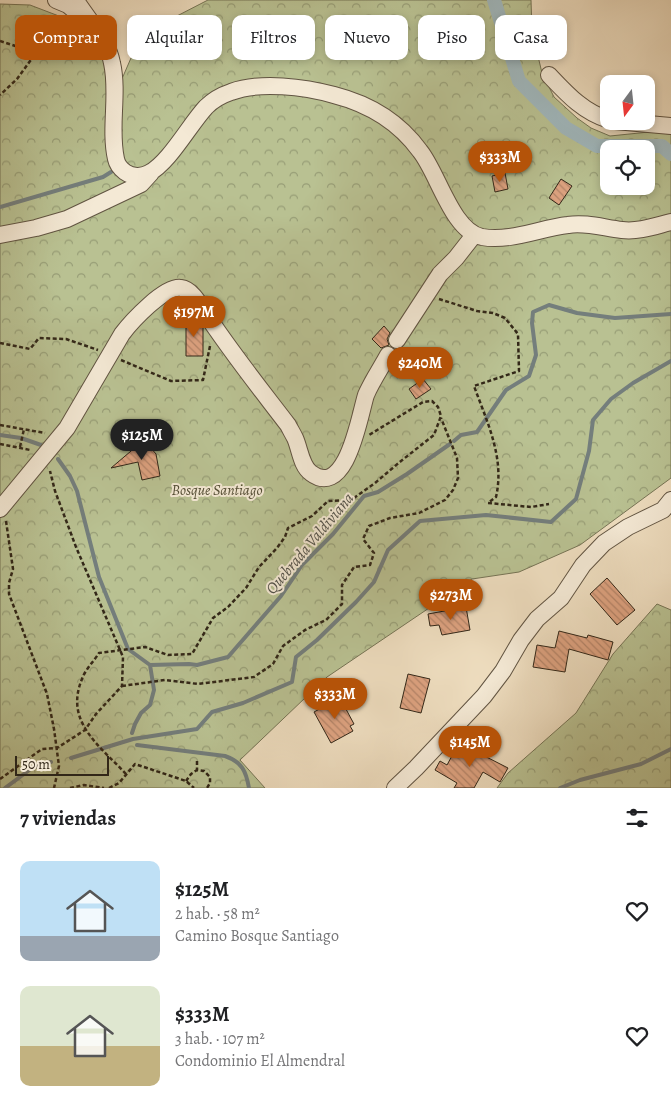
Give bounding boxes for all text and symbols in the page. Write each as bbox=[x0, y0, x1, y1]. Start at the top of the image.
chip: Comprar bbox=[15, 15, 117, 60]
chip: Alquilar bbox=[127, 15, 222, 60]
chip: Filtros bbox=[232, 15, 315, 60]
chip: Nuevo bbox=[325, 15, 408, 60]
chip: Piso bbox=[418, 15, 485, 60]
chip: Casa bbox=[495, 15, 567, 60]
north arrow bbox=[600, 75, 655, 130]
map controls bbox=[600, 75, 655, 195]
pin: $333M bbox=[465, 140, 535, 183]
button: locate bbox=[600, 140, 655, 195]
text: $333M bbox=[479, 146, 521, 168]
pin: $197M bbox=[159, 296, 229, 338]
text: $197M bbox=[174, 301, 214, 323]
pin: $240M bbox=[385, 346, 455, 389]
text: $240M bbox=[398, 352, 442, 374]
pin: $125M bbox=[107, 418, 177, 461]
text: $125M bbox=[121, 424, 163, 446]
park label: Bosque Santiago bbox=[171, 480, 263, 500]
water label: Quebrada Valdiviana bbox=[261, 488, 359, 599]
pin: $273M bbox=[416, 578, 486, 621]
text: $273M bbox=[430, 584, 472, 606]
pin: $333M bbox=[300, 678, 370, 720]
text: $333M bbox=[314, 683, 356, 705]
pin: $145M bbox=[435, 726, 505, 768]
text: $145M bbox=[450, 731, 491, 753]
scale bar bbox=[15, 753, 109, 776]
text: 50 m bbox=[22, 755, 50, 774]
text: 7 viviendas bbox=[20, 804, 116, 832]
icon: filters bbox=[623, 804, 651, 832]
text: $125M bbox=[175, 875, 229, 903]
icon: home bbox=[60, 881, 120, 941]
icon: heart bbox=[623, 897, 651, 925]
text: 2 hab. · 58 m² bbox=[175, 903, 260, 925]
text: Camino Bosque Santiago bbox=[175, 925, 339, 947]
text: $333M bbox=[175, 1000, 230, 1028]
icon: home bbox=[60, 1006, 120, 1066]
icon: heart bbox=[623, 1022, 651, 1050]
text: 3 hab. · 107 m² bbox=[175, 1028, 265, 1050]
text: Condominio El Almendral bbox=[175, 1050, 345, 1072]

